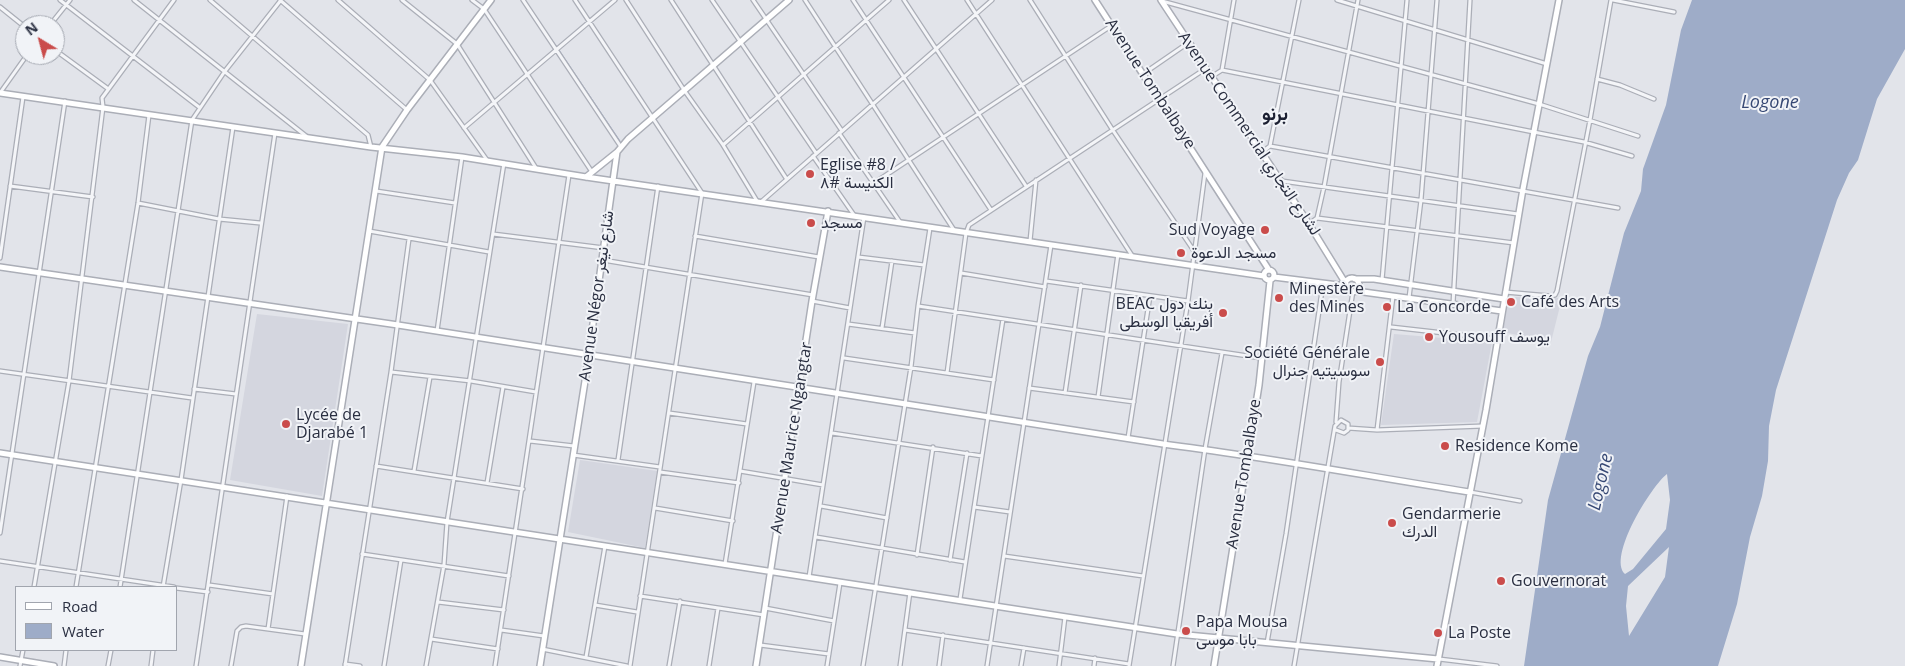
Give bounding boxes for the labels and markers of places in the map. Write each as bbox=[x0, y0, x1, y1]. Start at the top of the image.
place label: Eglise #8 / الكنيسة #٨ bbox=[820, 155, 896, 193]
marker: Eglise #8 / الكنيسة #٨ bbox=[804, 168, 816, 180]
place label: مسجد bbox=[821, 213, 862, 233]
marker: مسجد bbox=[805, 217, 817, 229]
place label: Sud Voyage bbox=[1169, 220, 1255, 240]
marker: Sud Voyage bbox=[1259, 224, 1271, 236]
place label: مسجد الدعوة bbox=[1191, 243, 1276, 263]
marker: مسجد الدعوة bbox=[1175, 247, 1187, 259]
place label: Minestère des Mines bbox=[1289, 279, 1364, 317]
marker: Minestère des Mines bbox=[1273, 292, 1285, 304]
place label: Café des Arts bbox=[1521, 292, 1619, 312]
place label: BEAC بنك دول أفريقيا الوسطى bbox=[1116, 294, 1213, 332]
marker: Café des Arts bbox=[1505, 296, 1517, 308]
place label: La Concorde bbox=[1397, 297, 1491, 317]
marker: La Concorde bbox=[1381, 301, 1393, 313]
marker: BEAC بنك دول أفريقيا الوسطى bbox=[1217, 307, 1229, 319]
place label: Yousouff يوسف bbox=[1439, 327, 1550, 347]
marker: Yousouff يوسف bbox=[1423, 331, 1435, 343]
place label: Société Générale سوسيتيه جنرال bbox=[1244, 343, 1370, 381]
marker: Société Générale سوسيتيه جنرال bbox=[1374, 356, 1386, 368]
place label: Lycée de Djarabé 1 bbox=[296, 405, 368, 443]
marker: Lycée de Djarabé 1 bbox=[280, 418, 292, 430]
place label: Residence Kome bbox=[1455, 436, 1578, 456]
marker: Residence Kome bbox=[1439, 440, 1451, 452]
place label: Gendarmerie الدرك bbox=[1402, 504, 1501, 542]
marker: Gendarmerie الدرك bbox=[1386, 517, 1398, 529]
place label: Gouvernorat bbox=[1511, 571, 1606, 591]
marker: Gouvernorat bbox=[1495, 575, 1507, 587]
place label: Papa Mousa بابا موسى bbox=[1196, 612, 1288, 650]
place label: La Poste bbox=[1448, 623, 1511, 643]
marker: Papa Mousa بابا موسى bbox=[1180, 625, 1192, 637]
marker: La Poste bbox=[1432, 627, 1444, 639]

